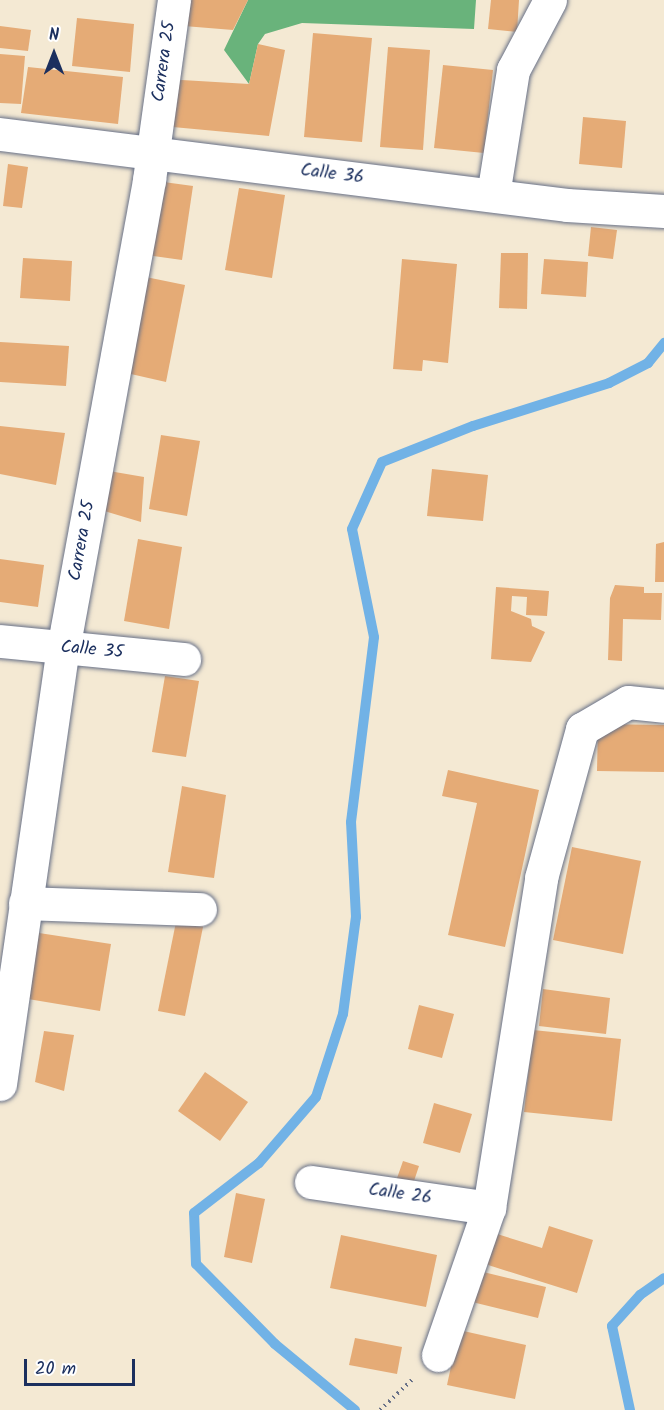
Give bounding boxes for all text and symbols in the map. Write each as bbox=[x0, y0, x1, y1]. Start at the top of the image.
street label: Carrera 25 bbox=[149, 20, 181, 104]
text: N bbox=[49, 23, 59, 48]
north arrow bbox=[24, 24, 84, 84]
street label: Calle 36 bbox=[299, 160, 365, 190]
street label: Carrera 25 bbox=[65, 499, 101, 583]
street label: Calle 35 bbox=[60, 637, 124, 665]
street label: Calle 26 bbox=[367, 1180, 433, 1210]
scale bar bbox=[27, 1347, 138, 1385]
text: 20 m bbox=[35, 1355, 76, 1384]

